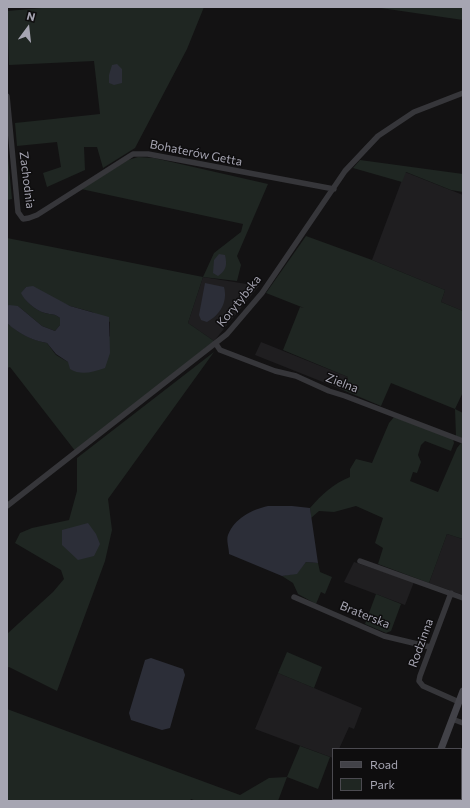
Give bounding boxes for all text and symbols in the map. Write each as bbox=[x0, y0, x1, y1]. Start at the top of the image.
north arrow bbox=[8, 8, 48, 48]
text: N bbox=[26, 9, 37, 23]
street label: Bohaterów Getta bbox=[149, 137, 243, 169]
street label: Zachodnia bbox=[16, 151, 38, 209]
street label: Korytybska bbox=[214, 272, 264, 330]
street label: Zielna bbox=[324, 370, 360, 396]
street label: Braterska bbox=[338, 598, 392, 632]
street label: Rodzinna bbox=[406, 617, 436, 669]
legend bbox=[332, 748, 462, 800]
text: Road bbox=[370, 757, 398, 771]
text: Park bbox=[370, 777, 395, 791]

